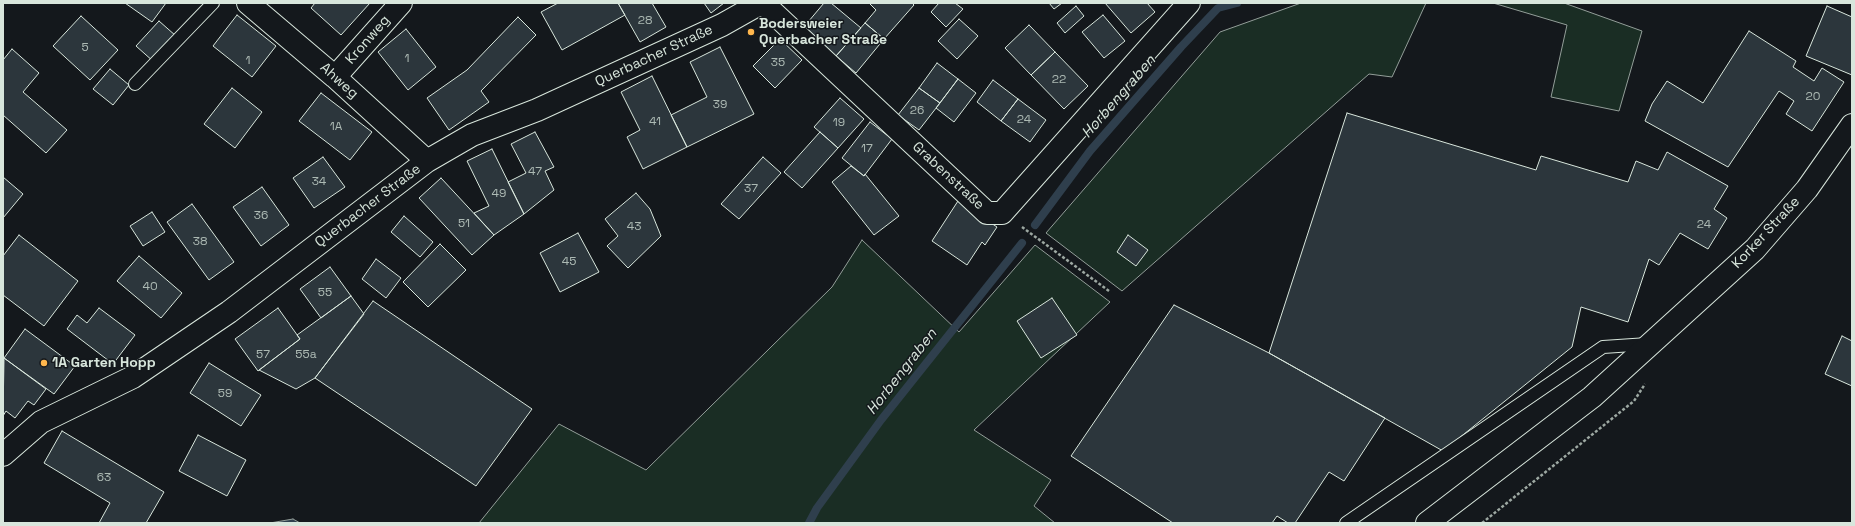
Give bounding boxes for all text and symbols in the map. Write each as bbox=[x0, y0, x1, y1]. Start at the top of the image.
street label: Kronweg bbox=[342, 12, 394, 68]
house number: 28 bbox=[638, 14, 652, 28]
place label: Bodersweier Querbacher Straße bbox=[759, 16, 887, 48]
street label: Querbacher Straße bbox=[593, 21, 715, 91]
marker: Bodersweier Querbacher Straße bbox=[746, 27, 756, 37]
house number: 5 bbox=[81, 41, 89, 55]
house number: 1 bbox=[404, 52, 410, 66]
water label: Horbengraben bbox=[1078, 52, 1160, 142]
house number: 1 bbox=[245, 54, 251, 68]
house number: 35 bbox=[771, 56, 785, 70]
street label: Ahweg bbox=[316, 59, 362, 103]
house number: 22 bbox=[1052, 73, 1066, 87]
house number: 20 bbox=[1806, 90, 1820, 104]
house number: 39 bbox=[713, 98, 727, 112]
house number: 26 bbox=[910, 104, 924, 118]
house number: 24 bbox=[1017, 113, 1031, 127]
house number: 41 bbox=[649, 115, 661, 129]
house number: 19 bbox=[833, 116, 845, 130]
house number: 1A bbox=[330, 120, 342, 134]
street label: Grabenstraße bbox=[909, 138, 987, 214]
house number: 17 bbox=[861, 142, 873, 156]
street label: Querbacher Straße bbox=[312, 161, 424, 251]
house number: 47 bbox=[528, 165, 542, 179]
house number: 34 bbox=[312, 175, 326, 189]
house number: 37 bbox=[744, 182, 758, 196]
house number: 49 bbox=[492, 187, 506, 201]
street label: Korker Straße bbox=[1729, 194, 1803, 272]
house number: 36 bbox=[254, 209, 268, 223]
house number: 51 bbox=[458, 217, 470, 231]
house number: 24 bbox=[1697, 218, 1711, 232]
house number: 43 bbox=[627, 220, 641, 234]
house number: 38 bbox=[193, 235, 207, 249]
house number: 45 bbox=[562, 255, 576, 269]
house number: 40 bbox=[142, 280, 158, 294]
house number: 55 bbox=[318, 286, 332, 300]
water label: Horbengraben bbox=[863, 326, 941, 418]
house number: 57 bbox=[256, 348, 270, 362]
house number: 55a bbox=[295, 348, 317, 362]
place label: 1A Garten Hopp bbox=[52, 355, 156, 371]
marker: 1A Garten Hopp bbox=[39, 358, 49, 368]
house number: 59 bbox=[218, 387, 232, 401]
house number: 63 bbox=[97, 471, 111, 485]

